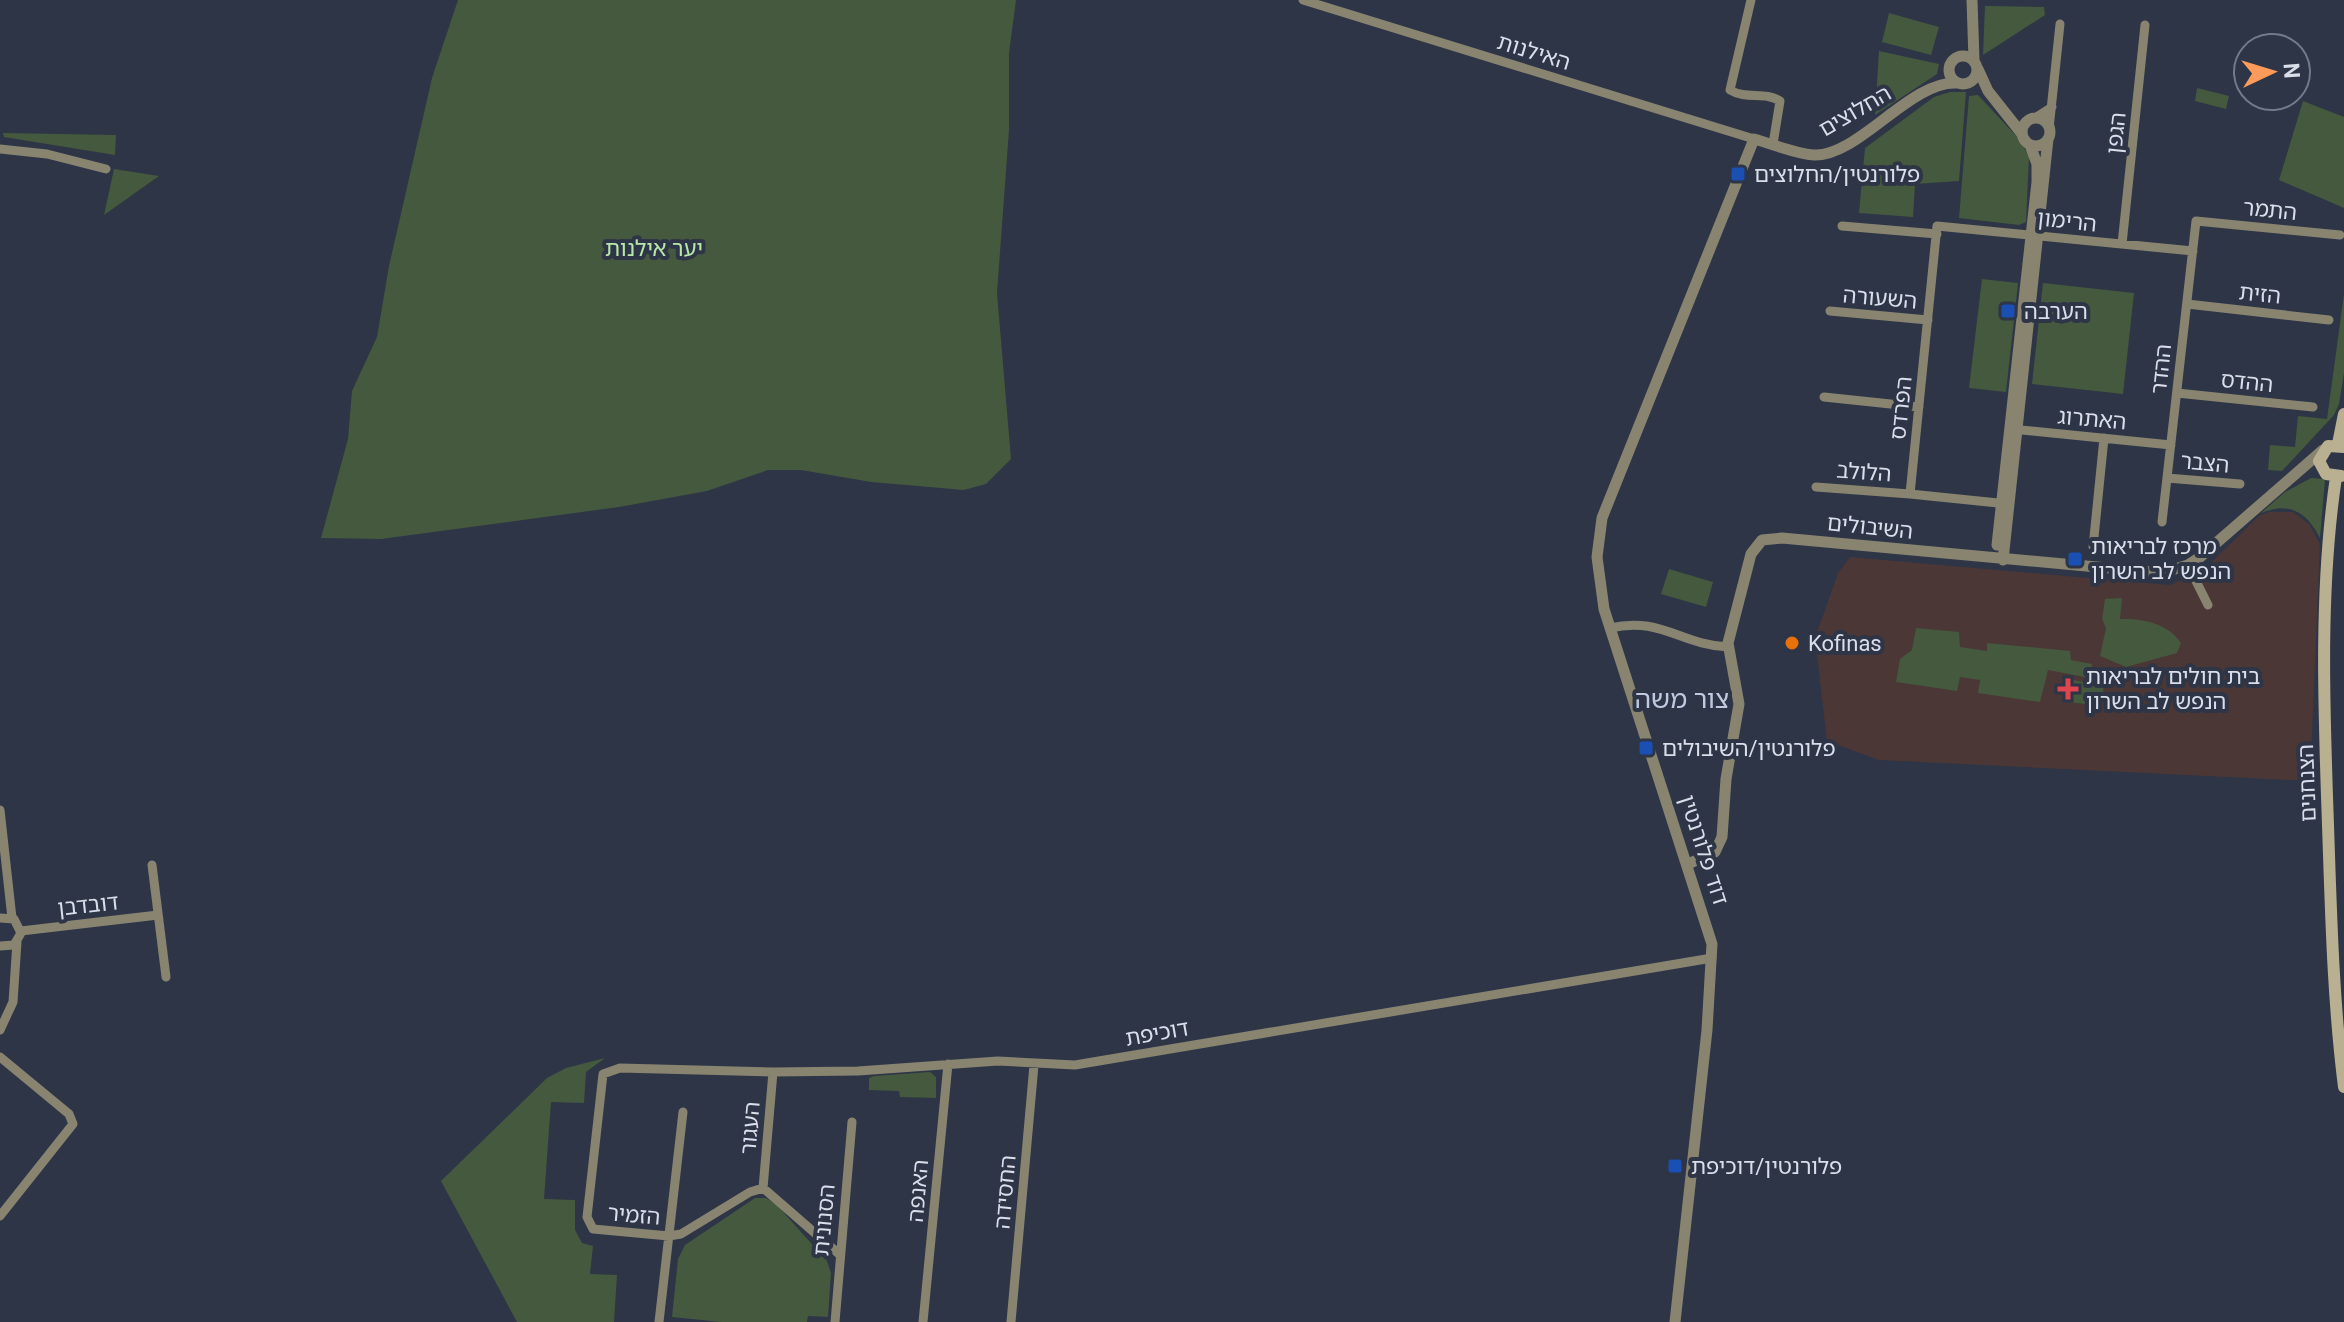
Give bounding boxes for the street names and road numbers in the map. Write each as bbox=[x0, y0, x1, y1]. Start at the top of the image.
street label: האילנות bbox=[1494, 29, 1574, 75]
street label: החלוצים bbox=[1814, 80, 1896, 142]
street label: הגפן bbox=[2101, 111, 2131, 155]
street label: התמר bbox=[2242, 195, 2298, 225]
street label: הרימון bbox=[2036, 205, 2098, 237]
street label: הזית bbox=[2238, 279, 2282, 309]
street label: השעורה bbox=[1842, 282, 1918, 314]
street label: ההדר bbox=[2146, 343, 2176, 395]
street label: ההדס bbox=[2219, 367, 2275, 397]
street label: הפרדס bbox=[1885, 375, 1917, 441]
street label: האתרוג bbox=[2056, 404, 2128, 434]
street label: הצבר bbox=[2179, 448, 2231, 478]
street label: הלולב bbox=[1836, 458, 1892, 486]
street label: השיבולים bbox=[1826, 510, 1914, 544]
street label: הצנחנים bbox=[2293, 744, 2321, 822]
street label: דוד פלורנטין bbox=[1674, 792, 1734, 908]
street label: דובדבן bbox=[56, 889, 120, 921]
street label: דוכיפת bbox=[1123, 1015, 1191, 1051]
street label: העגור bbox=[735, 1101, 765, 1155]
street label: החסידה bbox=[989, 1154, 1021, 1230]
street label: האנפה bbox=[903, 1158, 933, 1224]
street label: הסנונית bbox=[808, 1183, 840, 1257]
street label: הזמיר bbox=[606, 1200, 662, 1230]

